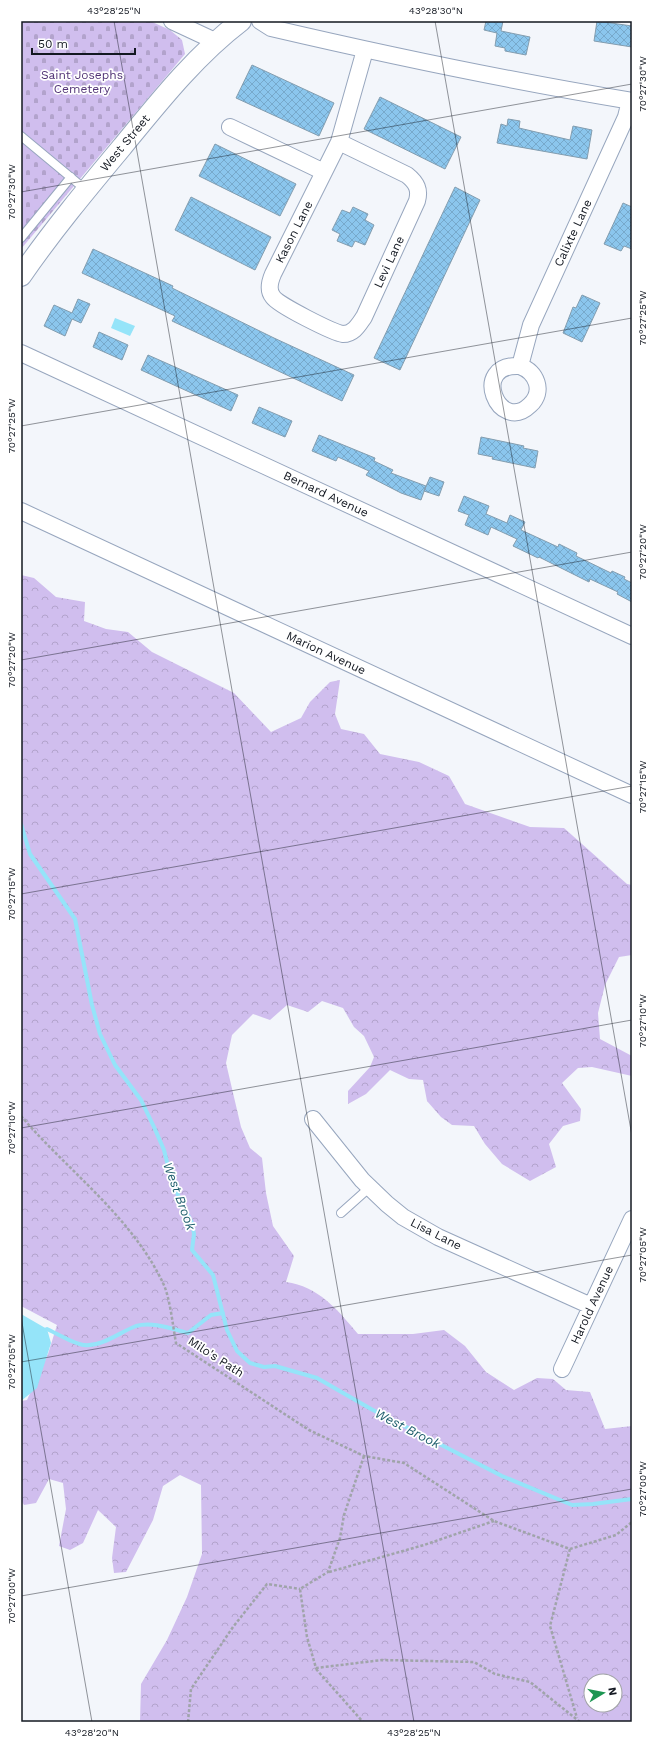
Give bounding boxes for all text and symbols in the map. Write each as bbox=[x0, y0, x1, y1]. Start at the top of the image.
text: 43°28'25"N bbox=[87, 5, 141, 16]
text: 43°28'30"N bbox=[409, 5, 463, 16]
scale bar bbox=[32, 30, 135, 56]
text: 50 m bbox=[38, 37, 68, 51]
text: 70°27'30"W bbox=[637, 56, 648, 112]
park label: Saint Josephs Cemetery bbox=[41, 68, 123, 96]
street label: West Street bbox=[97, 112, 153, 174]
text: 70°27'30"W bbox=[6, 164, 17, 220]
street label: Calixte Lane bbox=[551, 197, 595, 269]
street label: Kason Lane bbox=[272, 199, 316, 265]
street label: Levi Lane bbox=[371, 234, 407, 290]
text: 70°27'25"W bbox=[637, 290, 648, 346]
text: 70°27'25"W bbox=[6, 398, 17, 454]
street label: Bernard Avenue bbox=[281, 468, 371, 520]
text: 70°27'20"W bbox=[637, 524, 648, 580]
street label: Marion Avenue bbox=[284, 629, 368, 677]
text: 70°27'20"W bbox=[6, 632, 17, 688]
text: 70°27'15"W bbox=[637, 760, 648, 814]
text: 70°27'15"W bbox=[6, 867, 17, 921]
text: 70°27'10"W bbox=[637, 994, 648, 1048]
text: 70°27'10"W bbox=[6, 1101, 17, 1155]
water label: West Brook bbox=[160, 1160, 199, 1233]
street label: Lisa Lane bbox=[408, 1215, 464, 1253]
text: 70°27'05"W bbox=[637, 1227, 648, 1283]
street label: Harold Avenue bbox=[568, 1264, 616, 1346]
text: 70°27'05"W bbox=[6, 1334, 17, 1390]
street label: Milo's Path bbox=[186, 1334, 246, 1380]
water label: West Brook bbox=[373, 1406, 444, 1452]
text: 70°27'00"W bbox=[637, 1461, 648, 1517]
text: 70°27'00"W bbox=[6, 1568, 17, 1624]
north arrow bbox=[583, 1673, 623, 1713]
text: N bbox=[605, 1686, 619, 1696]
text: 43°28'20"N bbox=[65, 1727, 119, 1738]
text: 43°28'25"N bbox=[387, 1727, 441, 1738]

